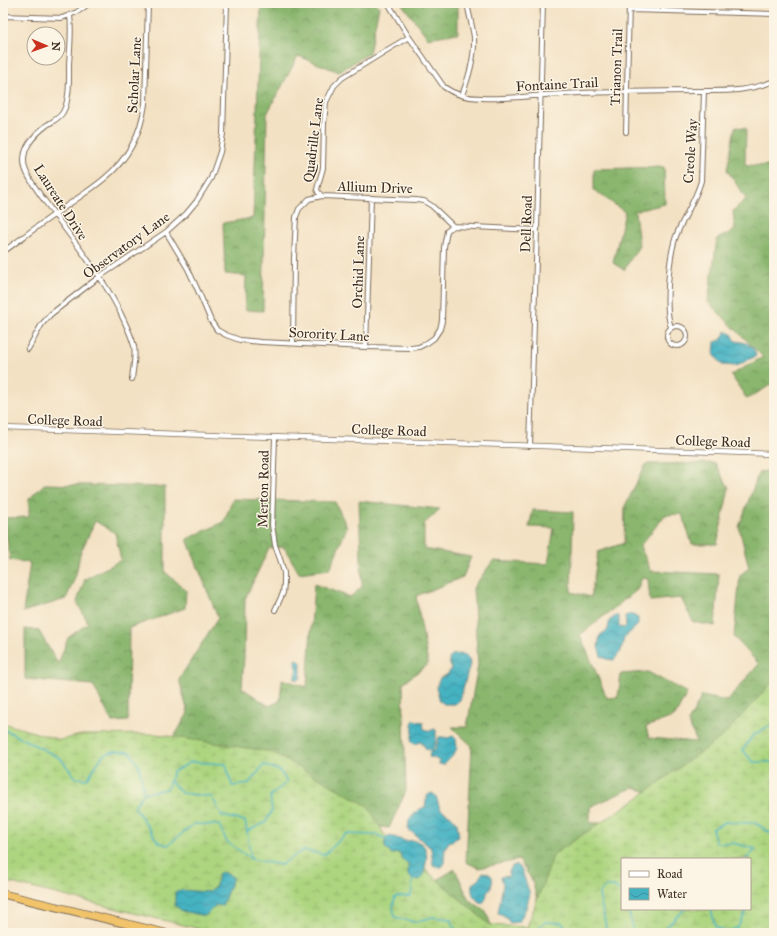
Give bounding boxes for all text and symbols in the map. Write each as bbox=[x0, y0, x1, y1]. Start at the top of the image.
north arrow bbox=[26, 26, 66, 66]
street label: Trianon Trail bbox=[607, 28, 626, 106]
street label: Scholar Lane bbox=[124, 36, 145, 114]
text: N bbox=[49, 41, 62, 52]
street label: Fontaine Trail bbox=[515, 74, 599, 95]
street label: Quadrille Lane bbox=[300, 96, 327, 183]
street label: Creole Way bbox=[680, 118, 701, 184]
street label: Laureate Drive bbox=[30, 161, 91, 243]
street label: Allium Drive bbox=[336, 178, 413, 197]
street label: Dell Road bbox=[517, 195, 536, 253]
street label: Observatory Lane bbox=[80, 208, 173, 283]
street label: Orchid Lane bbox=[349, 235, 368, 309]
street label: Sorority Lane bbox=[288, 324, 370, 345]
street label: College Road bbox=[27, 411, 103, 430]
street label: College Road bbox=[351, 421, 427, 440]
street label: College Road bbox=[675, 432, 751, 451]
street label: Merton Road bbox=[254, 450, 273, 528]
legend bbox=[621, 858, 751, 910]
text: Road bbox=[657, 867, 683, 881]
text: Water bbox=[657, 887, 687, 901]

